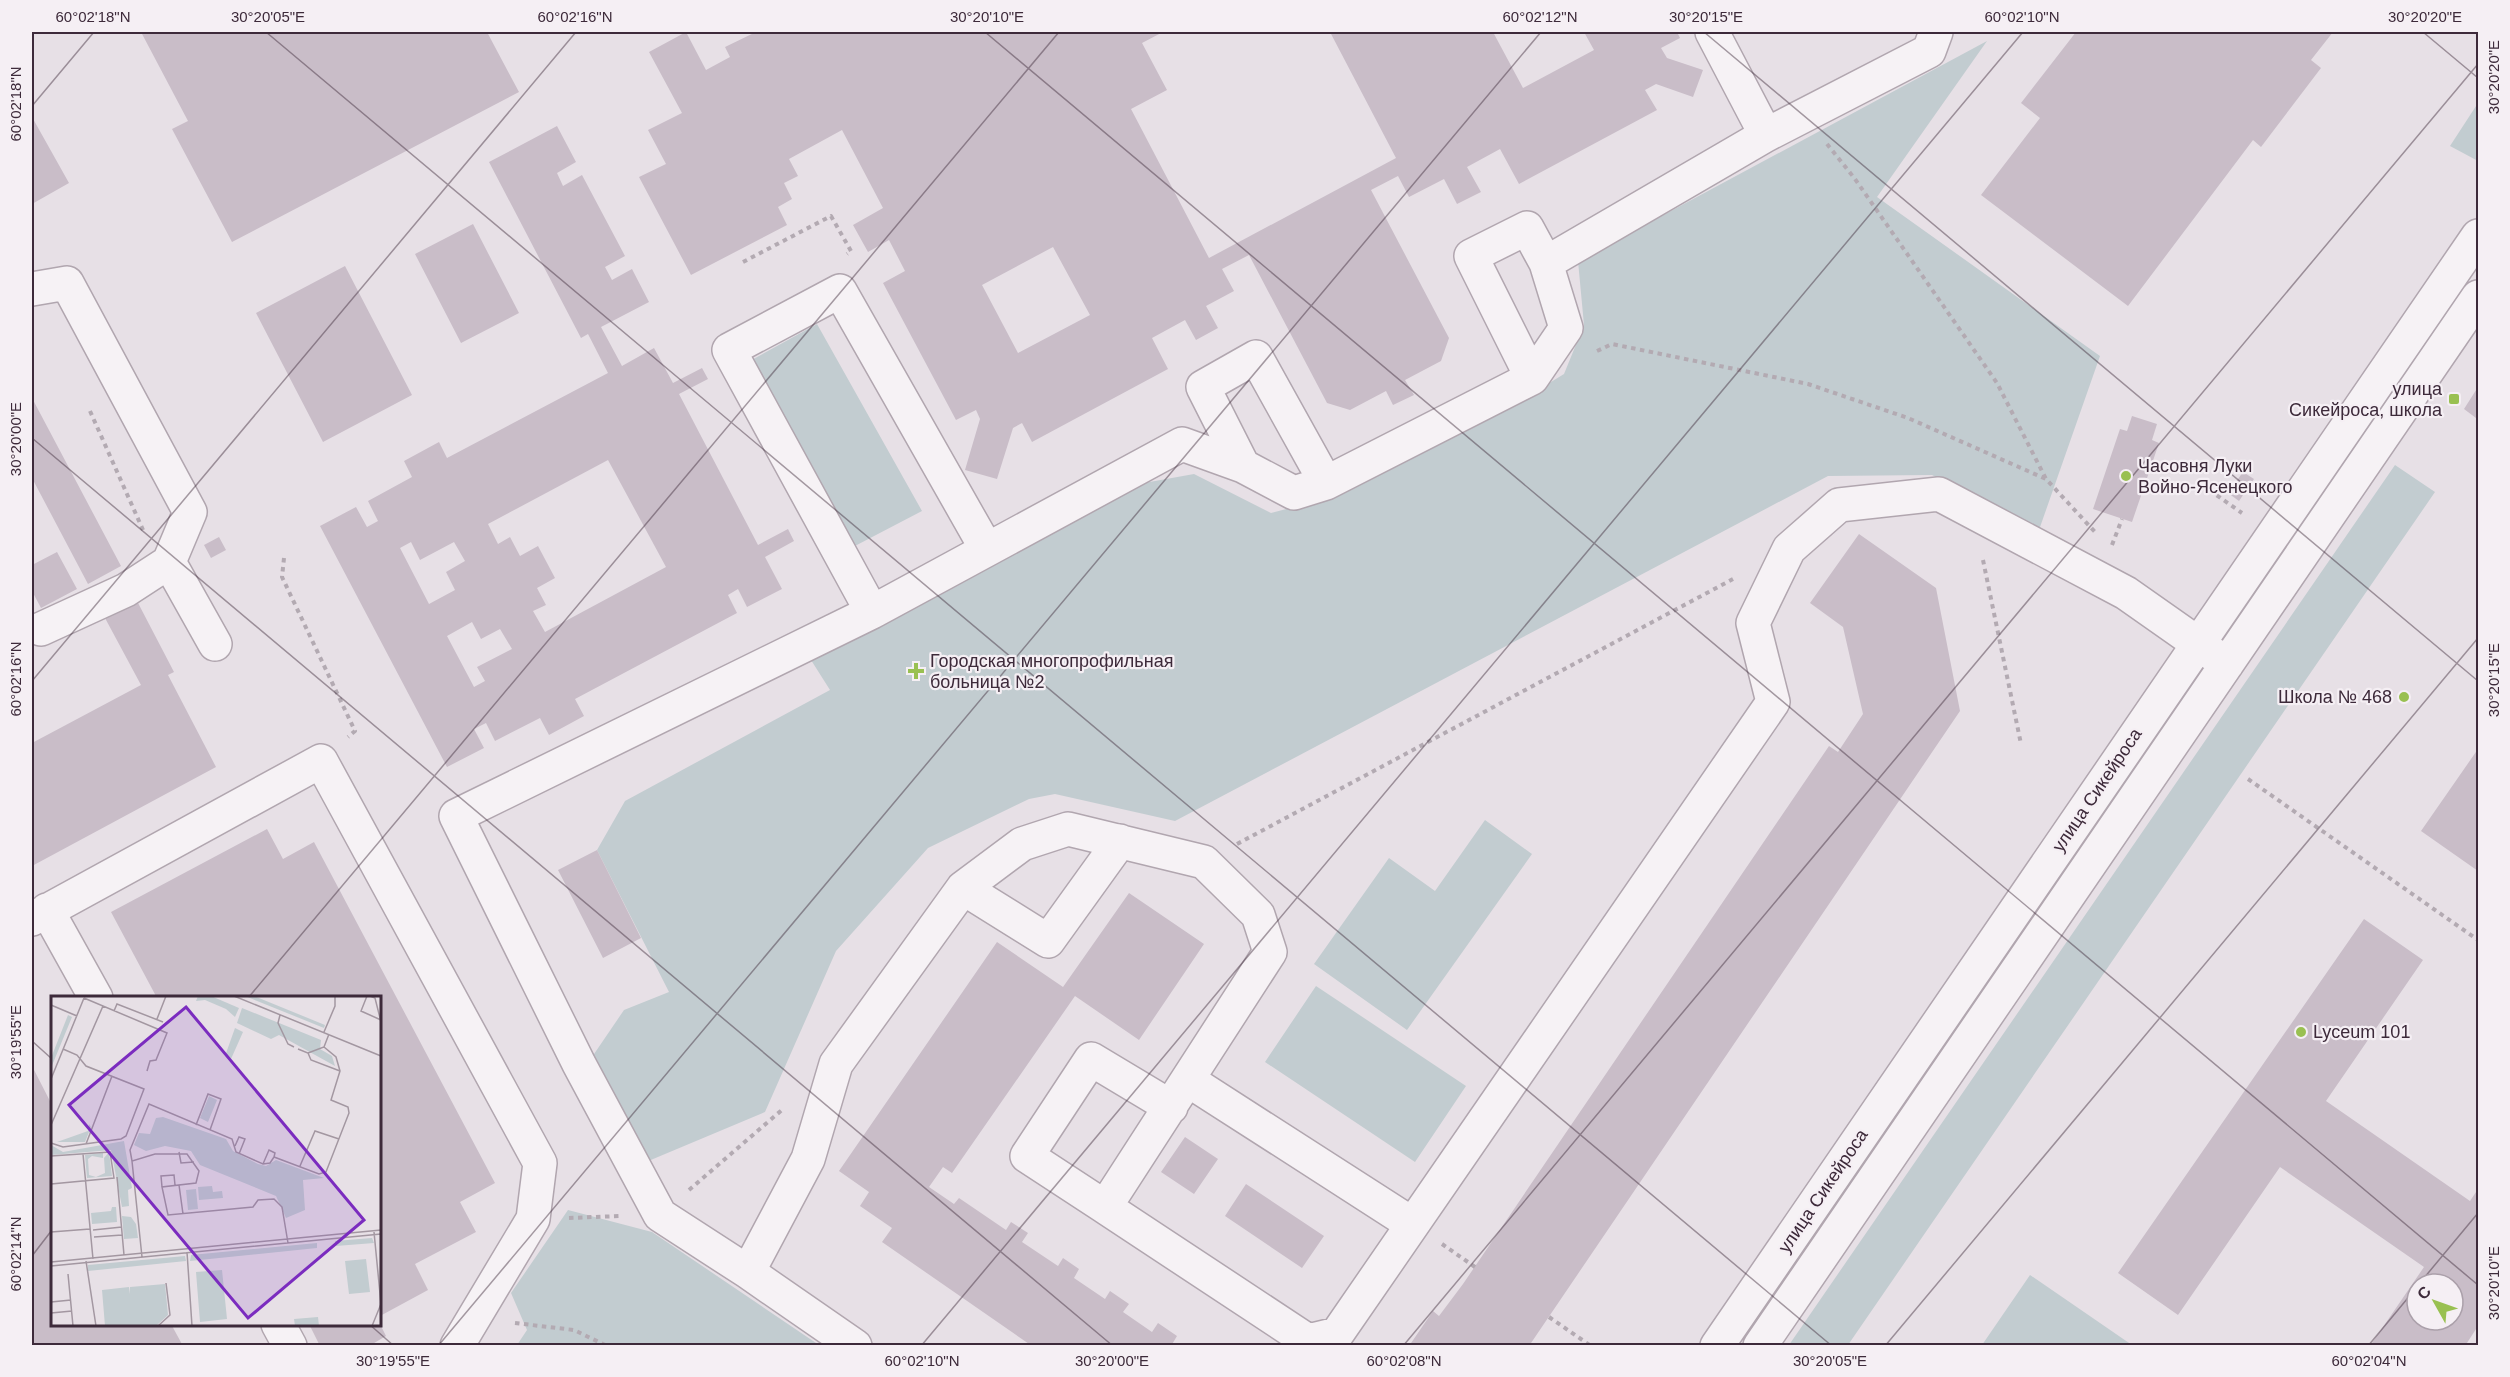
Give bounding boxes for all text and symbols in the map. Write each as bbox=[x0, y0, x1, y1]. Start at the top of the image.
text: 60°02'18"N bbox=[55, 8, 131, 25]
text: 30°20'05"E bbox=[231, 8, 305, 25]
text: 60°02'16"N bbox=[537, 8, 613, 25]
text: 30°20'10"E bbox=[950, 8, 1024, 25]
text: 60°02'12"N bbox=[1502, 8, 1578, 25]
text: 30°20'15"E bbox=[1669, 8, 1743, 25]
text: 60°02'10"N bbox=[1984, 8, 2060, 25]
text: 30°20'20"E bbox=[2388, 8, 2462, 25]
text: 30°20'20"E bbox=[2485, 40, 2502, 114]
text: 60°02'18"N bbox=[7, 66, 24, 142]
place label: улица Сикейроса, школа bbox=[2289, 379, 2443, 420]
marker: улица Сикейроса, школа bbox=[2447, 392, 2461, 406]
text: 30°20'00"E bbox=[7, 402, 24, 476]
place label: Часовня Луки Войно-Ясенецкого bbox=[2138, 456, 2293, 497]
marker: Часовня Луки Войно-Ясенецкого bbox=[2119, 469, 2133, 483]
text: 60°02'16"N bbox=[7, 641, 24, 717]
text: 30°20'15"E bbox=[2485, 643, 2502, 717]
place label: Городская многопрофильная больница №2 bbox=[930, 651, 1173, 692]
marker: Городская многопрофильная больница №2 bbox=[907, 662, 925, 680]
place label: Школа № 468 bbox=[2278, 687, 2392, 707]
marker: Школа № 468 bbox=[2397, 690, 2411, 704]
street label: улица Сикейроса bbox=[2048, 724, 2146, 856]
inset map bbox=[51, 996, 381, 1326]
text: 30°19'55"E bbox=[7, 1005, 24, 1079]
place label: Lyceum 101 bbox=[2313, 1022, 2410, 1042]
marker: Lyceum 101 bbox=[2294, 1025, 2308, 1039]
street label: улица Сикейроса bbox=[1774, 1125, 1872, 1257]
text: 60°02'14"N bbox=[7, 1216, 24, 1292]
text: 30°20'10"E bbox=[2485, 1246, 2502, 1320]
north arrow bbox=[2405, 1272, 2465, 1332]
text: С bbox=[2414, 1282, 2434, 1303]
text: 30°19'55"E bbox=[356, 1352, 430, 1369]
text: 60°02'10"N bbox=[884, 1352, 960, 1369]
text: 30°20'00"E bbox=[1075, 1352, 1149, 1369]
text: 60°02'08"N bbox=[1366, 1352, 1442, 1369]
text: 30°20'05"E bbox=[1793, 1352, 1867, 1369]
text: 60°02'04"N bbox=[2331, 1352, 2407, 1369]

